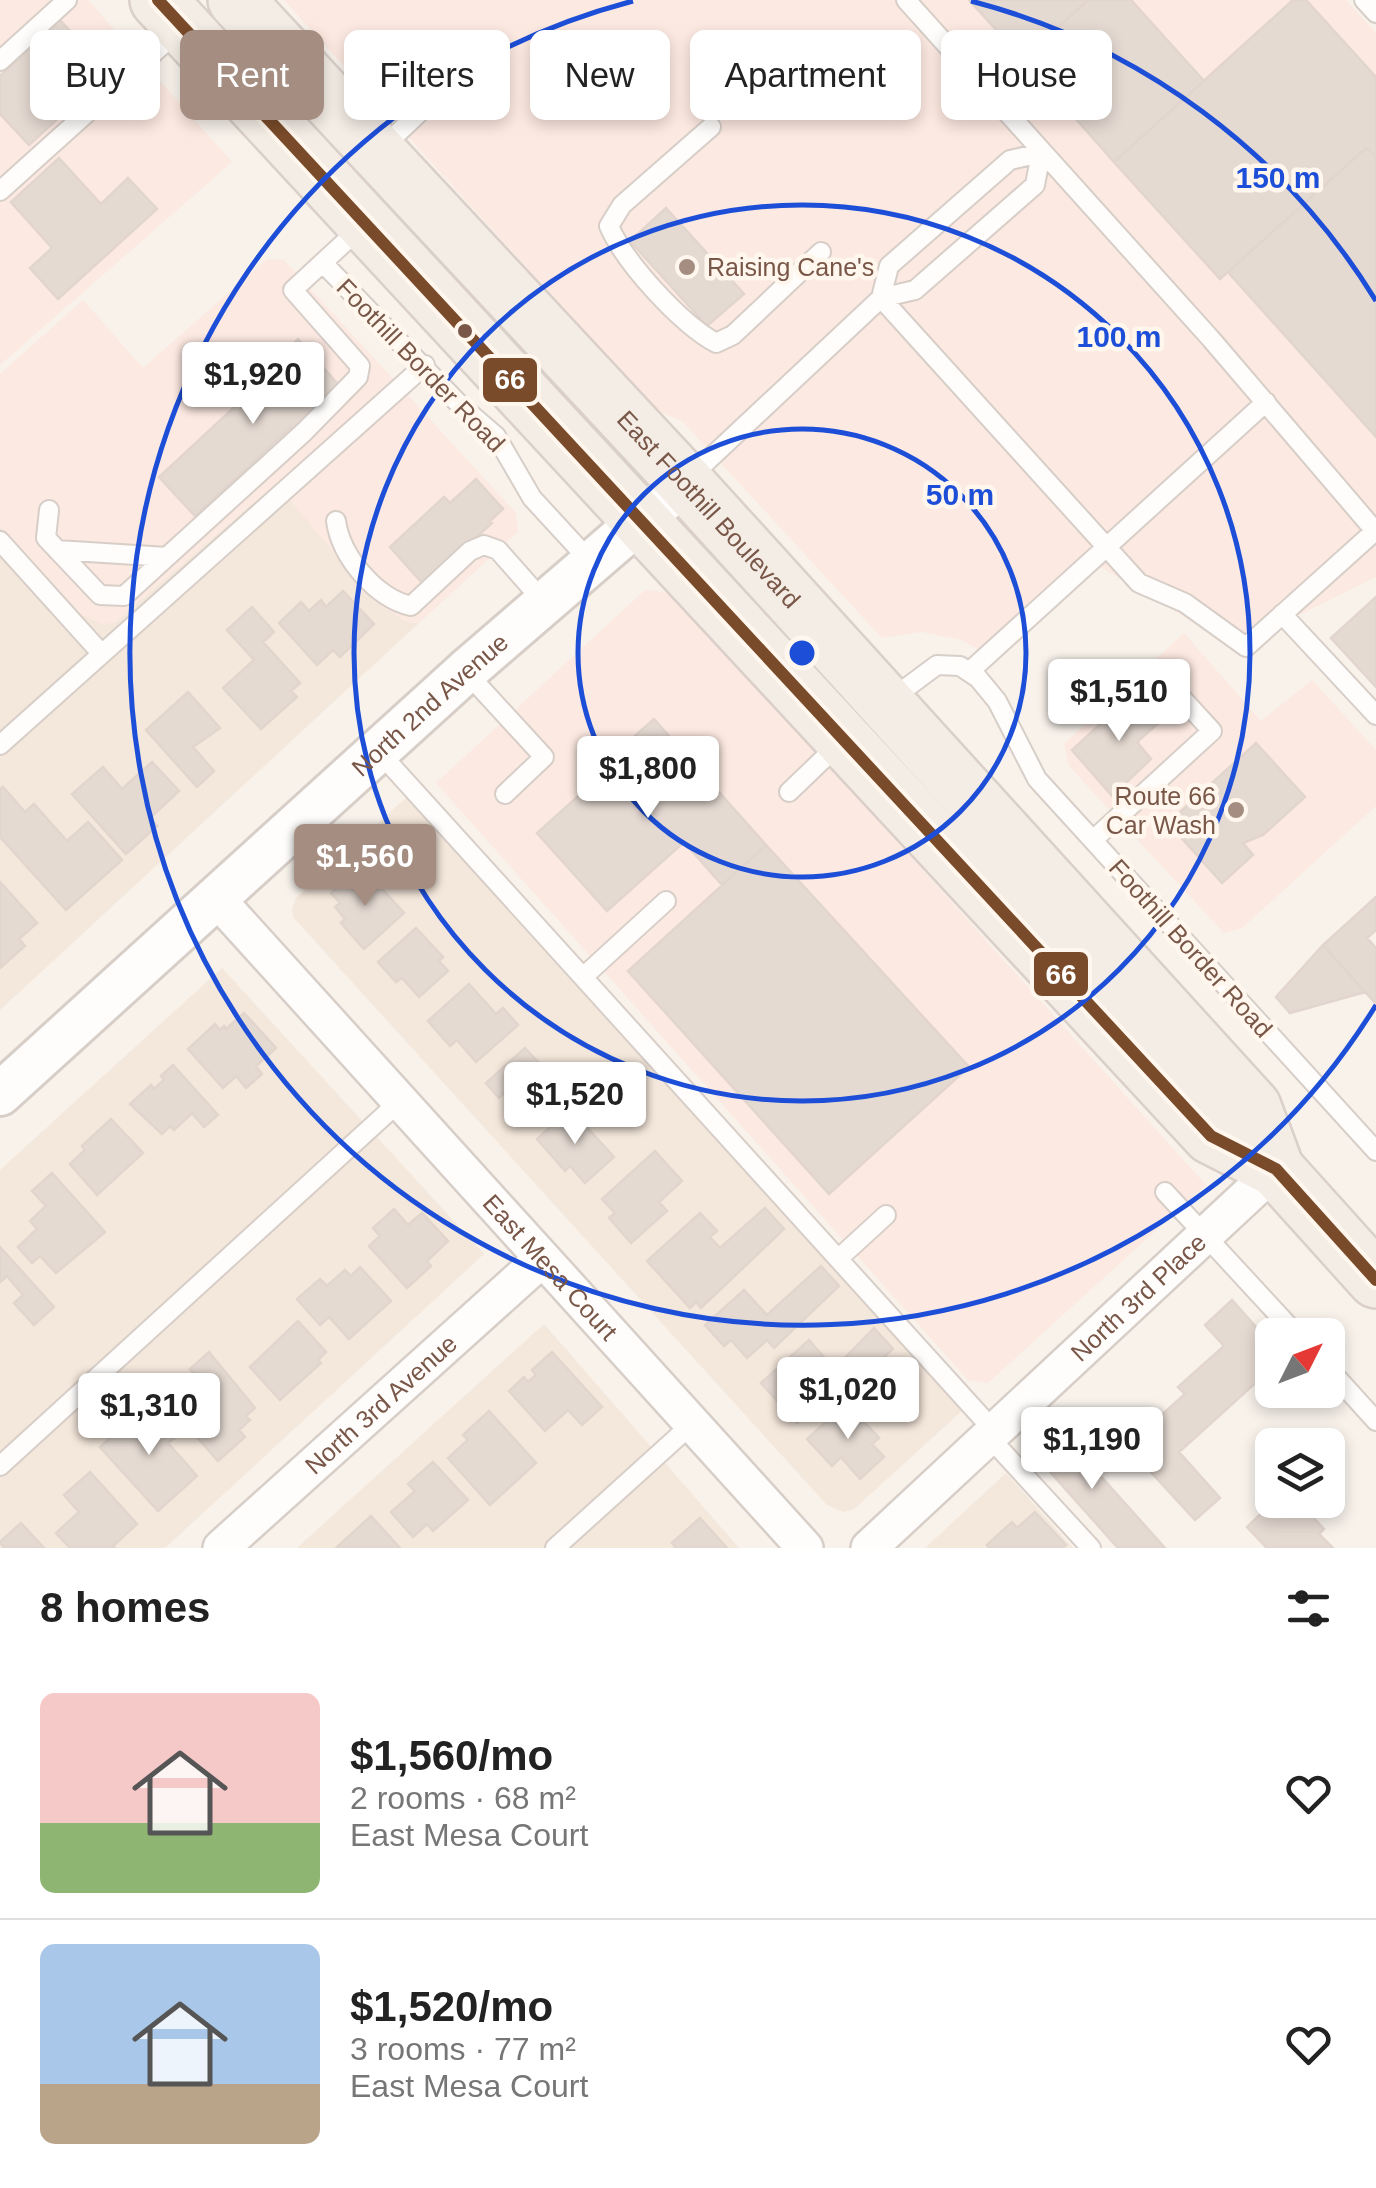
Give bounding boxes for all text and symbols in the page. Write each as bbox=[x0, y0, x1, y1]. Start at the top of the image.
chip: Buy bbox=[30, 30, 160, 120]
chip: Rent bbox=[180, 30, 324, 120]
chip: Filters bbox=[344, 30, 510, 120]
chip: New bbox=[530, 30, 670, 120]
chip: Apartment bbox=[690, 30, 921, 120]
chip: House bbox=[941, 30, 1112, 120]
text: 150 m bbox=[1235, 161, 1321, 194]
place label: Raising Cane's bbox=[707, 253, 874, 281]
marker: Raising Cane's bbox=[676, 256, 698, 278]
street label: Foothill Border Road bbox=[331, 273, 511, 457]
text: 100 m bbox=[1076, 320, 1162, 353]
unlabelled marker bbox=[455, 321, 475, 341]
pin: $1,920 bbox=[172, 342, 334, 427]
text: $1,920 bbox=[204, 356, 302, 392]
line badge: 66 bbox=[481, 356, 539, 404]
text: 66 bbox=[494, 364, 526, 395]
street label: East Foothill Boulevard bbox=[612, 405, 806, 613]
text: 50 m bbox=[926, 478, 994, 511]
street label: North 2nd Avenue bbox=[346, 627, 513, 782]
centre of rings bbox=[784, 635, 820, 671]
pin: $1,510 bbox=[1038, 659, 1200, 744]
text: $1,510 bbox=[1070, 673, 1168, 709]
pin: $1,800 bbox=[567, 736, 729, 821]
text: $1,800 bbox=[599, 750, 697, 786]
place label: Route 66 Car Wash bbox=[1106, 782, 1216, 839]
marker: Route 66 Car Wash bbox=[1225, 799, 1247, 821]
pin: $1,560 bbox=[284, 824, 446, 909]
text: $1,560 bbox=[316, 838, 414, 874]
street label: Foothill Border Road bbox=[1104, 853, 1278, 1043]
line badge: 66 bbox=[1032, 950, 1090, 998]
text: 66 bbox=[1045, 959, 1077, 990]
pin: $1,520 bbox=[494, 1062, 656, 1147]
text: $1,520 bbox=[526, 1076, 624, 1112]
street label: East Mesa Court bbox=[477, 1189, 623, 1345]
street label: North 3rd Place bbox=[1065, 1228, 1211, 1367]
north arrow bbox=[1255, 1318, 1345, 1408]
map controls bbox=[1255, 1318, 1345, 1518]
street label: North 3rd Avenue bbox=[299, 1329, 462, 1480]
pin: $1,020 bbox=[767, 1357, 929, 1442]
text: $1,020 bbox=[799, 1371, 897, 1407]
pin: $1,310 bbox=[68, 1373, 230, 1458]
text: $1,310 bbox=[100, 1387, 198, 1423]
pin: $1,190 bbox=[1011, 1407, 1173, 1492]
text: $1,190 bbox=[1043, 1421, 1141, 1457]
button: layers bbox=[1255, 1428, 1345, 1518]
icon: filters bbox=[1281, 1581, 1336, 1636]
text: 8 homes bbox=[40, 1584, 210, 1631]
text: $1,560/mo bbox=[350, 1732, 553, 1779]
icon: home bbox=[120, 1733, 240, 1853]
icon: heart bbox=[1281, 1766, 1336, 1821]
text: 2 rooms · 68 m² bbox=[350, 1780, 576, 1816]
text: East Mesa Court bbox=[350, 1817, 588, 1853]
text: $1,520/mo bbox=[350, 1983, 553, 2030]
icon: home bbox=[120, 1984, 240, 2104]
icon: heart bbox=[1281, 2017, 1336, 2072]
text: 3 rooms · 77 m² bbox=[350, 2031, 576, 2067]
text: East Mesa Court bbox=[350, 2068, 588, 2104]

